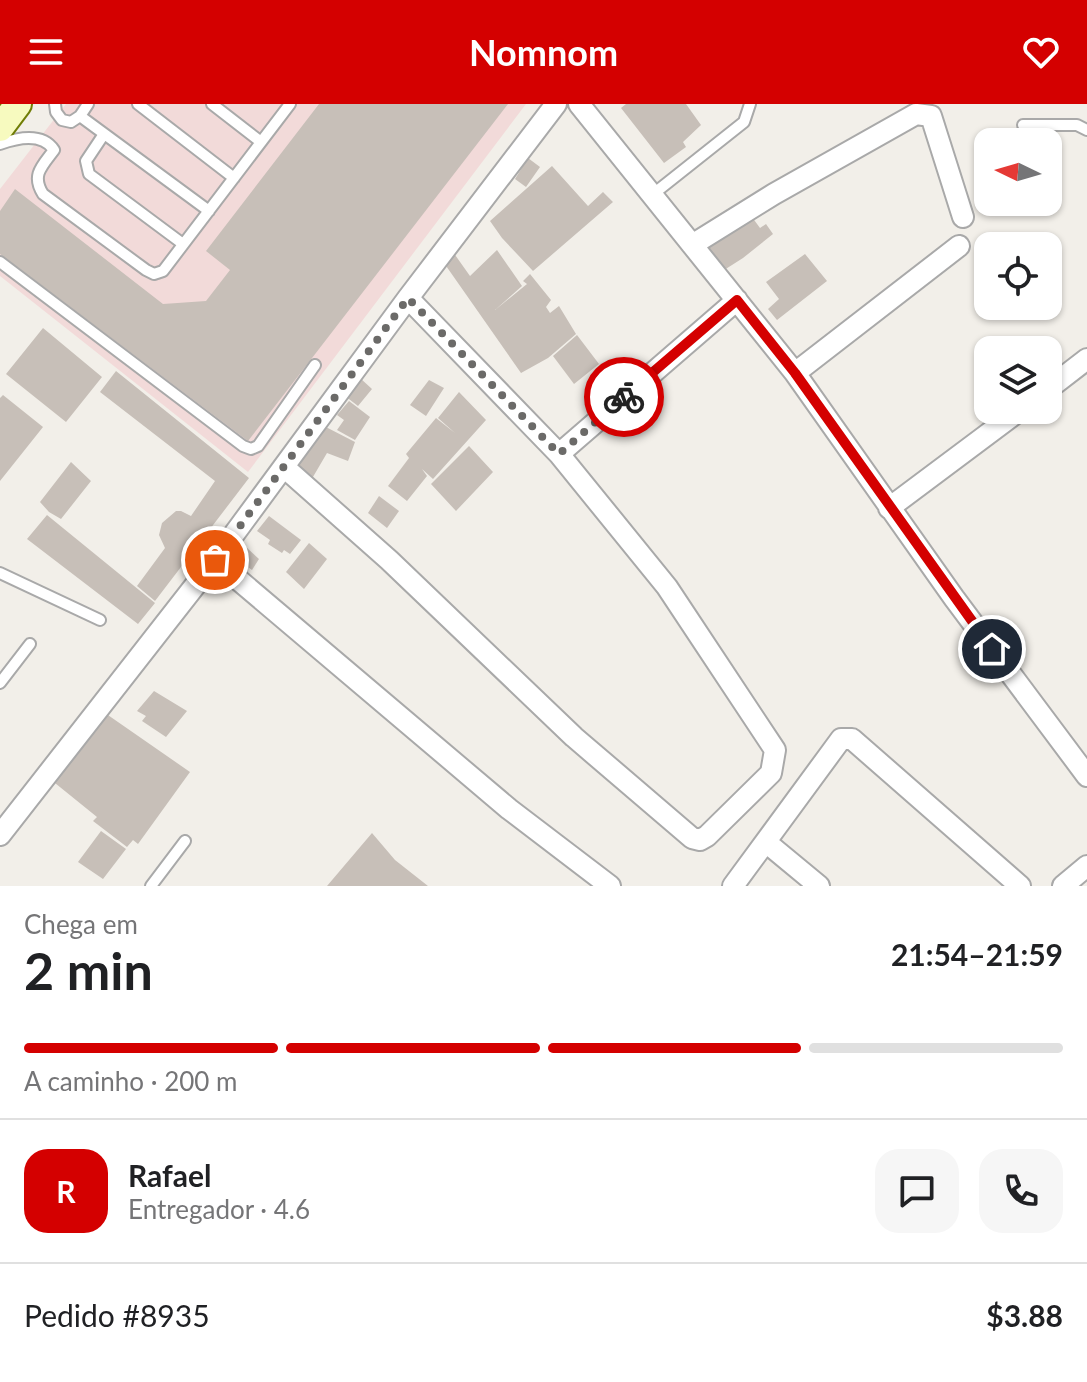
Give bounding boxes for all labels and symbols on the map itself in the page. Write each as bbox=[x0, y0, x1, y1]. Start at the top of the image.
north arrow bbox=[974, 128, 1062, 216]
courier bbox=[584, 357, 664, 437]
pin bbox=[181, 526, 249, 594]
pin bbox=[958, 615, 1026, 683]

